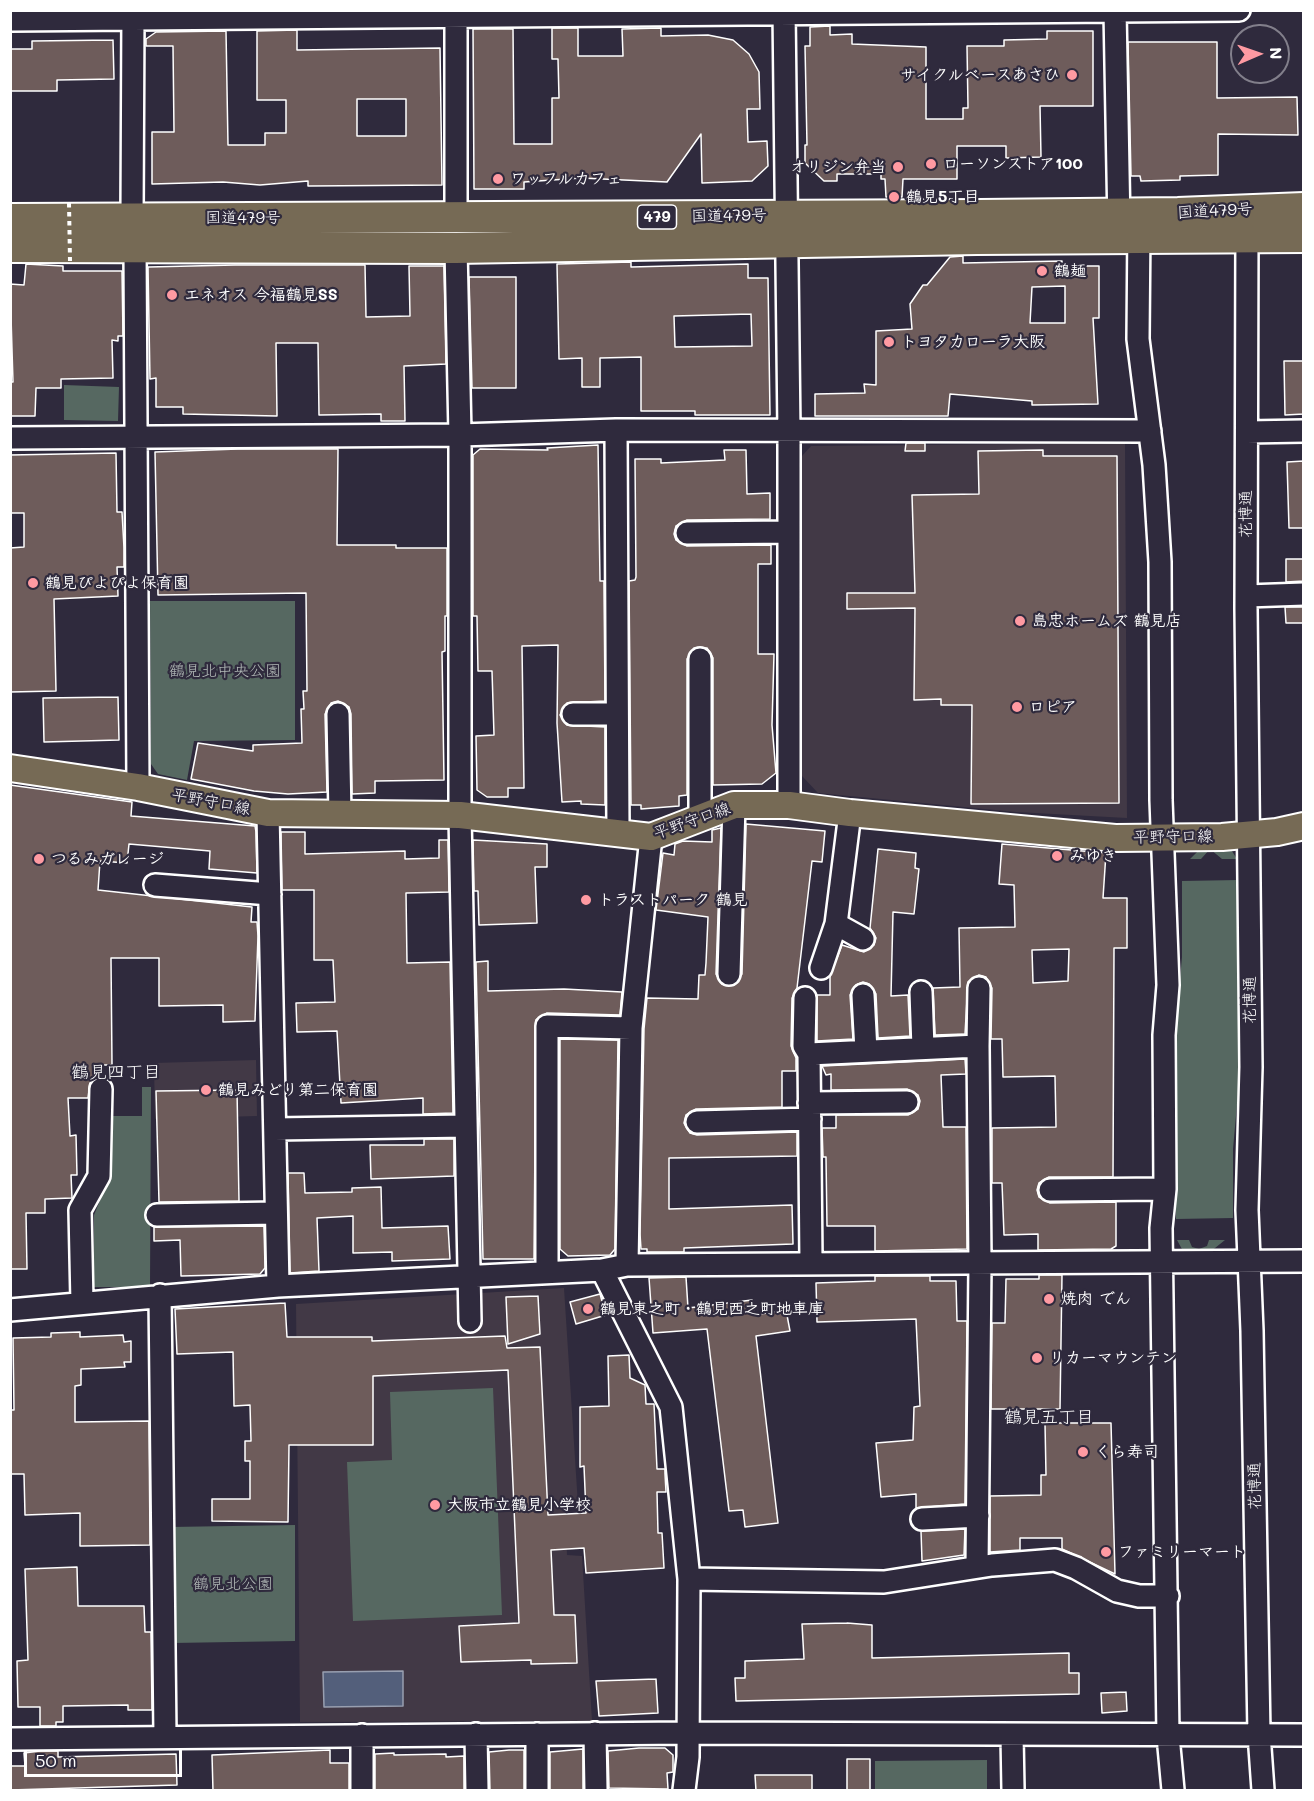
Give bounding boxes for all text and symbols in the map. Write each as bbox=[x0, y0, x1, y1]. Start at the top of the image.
north arrow bbox=[1230, 24, 1290, 84]
text: N bbox=[1266, 47, 1287, 60]
place label: サイクルベースあさひ bbox=[900, 65, 1060, 85]
marker: サイクルベースあさひ bbox=[1065, 68, 1079, 82]
place label: ローソンストア100 bbox=[943, 154, 1083, 174]
place label: オリジン弁当 bbox=[790, 157, 886, 177]
marker: ローソンストア100 bbox=[924, 157, 938, 171]
marker: オリジン弁当 bbox=[891, 160, 905, 174]
place label: ワッフルカフェ bbox=[510, 169, 622, 189]
marker: ワッフルカフェ bbox=[491, 172, 505, 186]
place label: 鶴見5丁目 bbox=[906, 187, 979, 207]
marker: 鶴見5丁目 bbox=[887, 190, 901, 204]
street label: 国道479号 bbox=[1177, 199, 1253, 223]
road number: 479 bbox=[638, 205, 676, 229]
street label: 国道479号 bbox=[691, 206, 767, 226]
street label: 国道479号 bbox=[205, 208, 281, 228]
place label: 鶴麺 bbox=[1054, 261, 1086, 281]
marker: 鶴麺 bbox=[1035, 264, 1049, 278]
place label: エネオス 今福鶴見SS bbox=[184, 285, 338, 305]
marker: エネオス 今福鶴見SS bbox=[165, 288, 179, 302]
place label: トヨタカローラ大阪 bbox=[901, 332, 1045, 352]
marker: トヨタカローラ大阪 bbox=[882, 335, 896, 349]
street label: 花博通 bbox=[1236, 490, 1256, 538]
place label: 鶴見ぴよぴよ保育園 bbox=[45, 573, 189, 593]
marker: 鶴見ぴよぴよ保育園 bbox=[26, 576, 40, 590]
place label: 島忠ホームズ 鶴見店 bbox=[1032, 611, 1182, 631]
marker: 島忠ホームズ 鶴見店 bbox=[1013, 614, 1027, 628]
park label: 鶴見北中央公園 bbox=[169, 661, 281, 681]
place label: ロピア bbox=[1029, 697, 1077, 717]
marker: ロピア bbox=[1010, 700, 1024, 714]
street label: 平野守口線 bbox=[170, 785, 252, 819]
street label: 平野守口線 bbox=[651, 799, 733, 843]
street label: 平野守口線 bbox=[1133, 827, 1213, 847]
place label: みゆき bbox=[1069, 846, 1117, 866]
place label: つるみガレージ bbox=[51, 849, 164, 869]
marker: みゆき bbox=[1050, 849, 1064, 863]
marker: つるみガレージ bbox=[32, 852, 46, 866]
place label: トラストパーク 鶴見 bbox=[598, 890, 748, 910]
marker: トラストパーク 鶴見 bbox=[579, 893, 593, 907]
street label: 花博通 bbox=[1240, 976, 1260, 1024]
district label: 鶴見四丁目 bbox=[71, 1061, 161, 1083]
place label: 鶴見みどり第二保育園 bbox=[218, 1080, 378, 1100]
marker: 鶴見みどり第二保育園 bbox=[199, 1083, 213, 1097]
place label: 焼肉 でん bbox=[1061, 1289, 1131, 1309]
marker: 焼肉 でん bbox=[1042, 1292, 1056, 1306]
place label: 鶴見東之町・鶴見西之町地車庫 bbox=[600, 1299, 824, 1319]
marker: 鶴見東之町・鶴見西之町地車庫 bbox=[581, 1302, 595, 1316]
place label: リカーマウンテン bbox=[1049, 1348, 1177, 1368]
marker: リカーマウンテン bbox=[1030, 1351, 1044, 1365]
district label: 鶴見五丁目 bbox=[1004, 1406, 1094, 1428]
place label: くら寿司 bbox=[1095, 1442, 1159, 1462]
marker: くら寿司 bbox=[1076, 1445, 1090, 1459]
street label: 花博通 bbox=[1245, 1462, 1265, 1510]
place label: 大阪市立鶴見小学校 bbox=[447, 1495, 591, 1515]
marker: 大阪市立鶴見小学校 bbox=[428, 1498, 442, 1512]
place label: ファミリーマート bbox=[1118, 1542, 1246, 1562]
marker: ファミリーマート bbox=[1099, 1545, 1113, 1559]
park label: 鶴見北公園 bbox=[193, 1574, 273, 1594]
scale bar bbox=[27, 1738, 184, 1776]
text: 50 m bbox=[35, 1748, 77, 1772]

